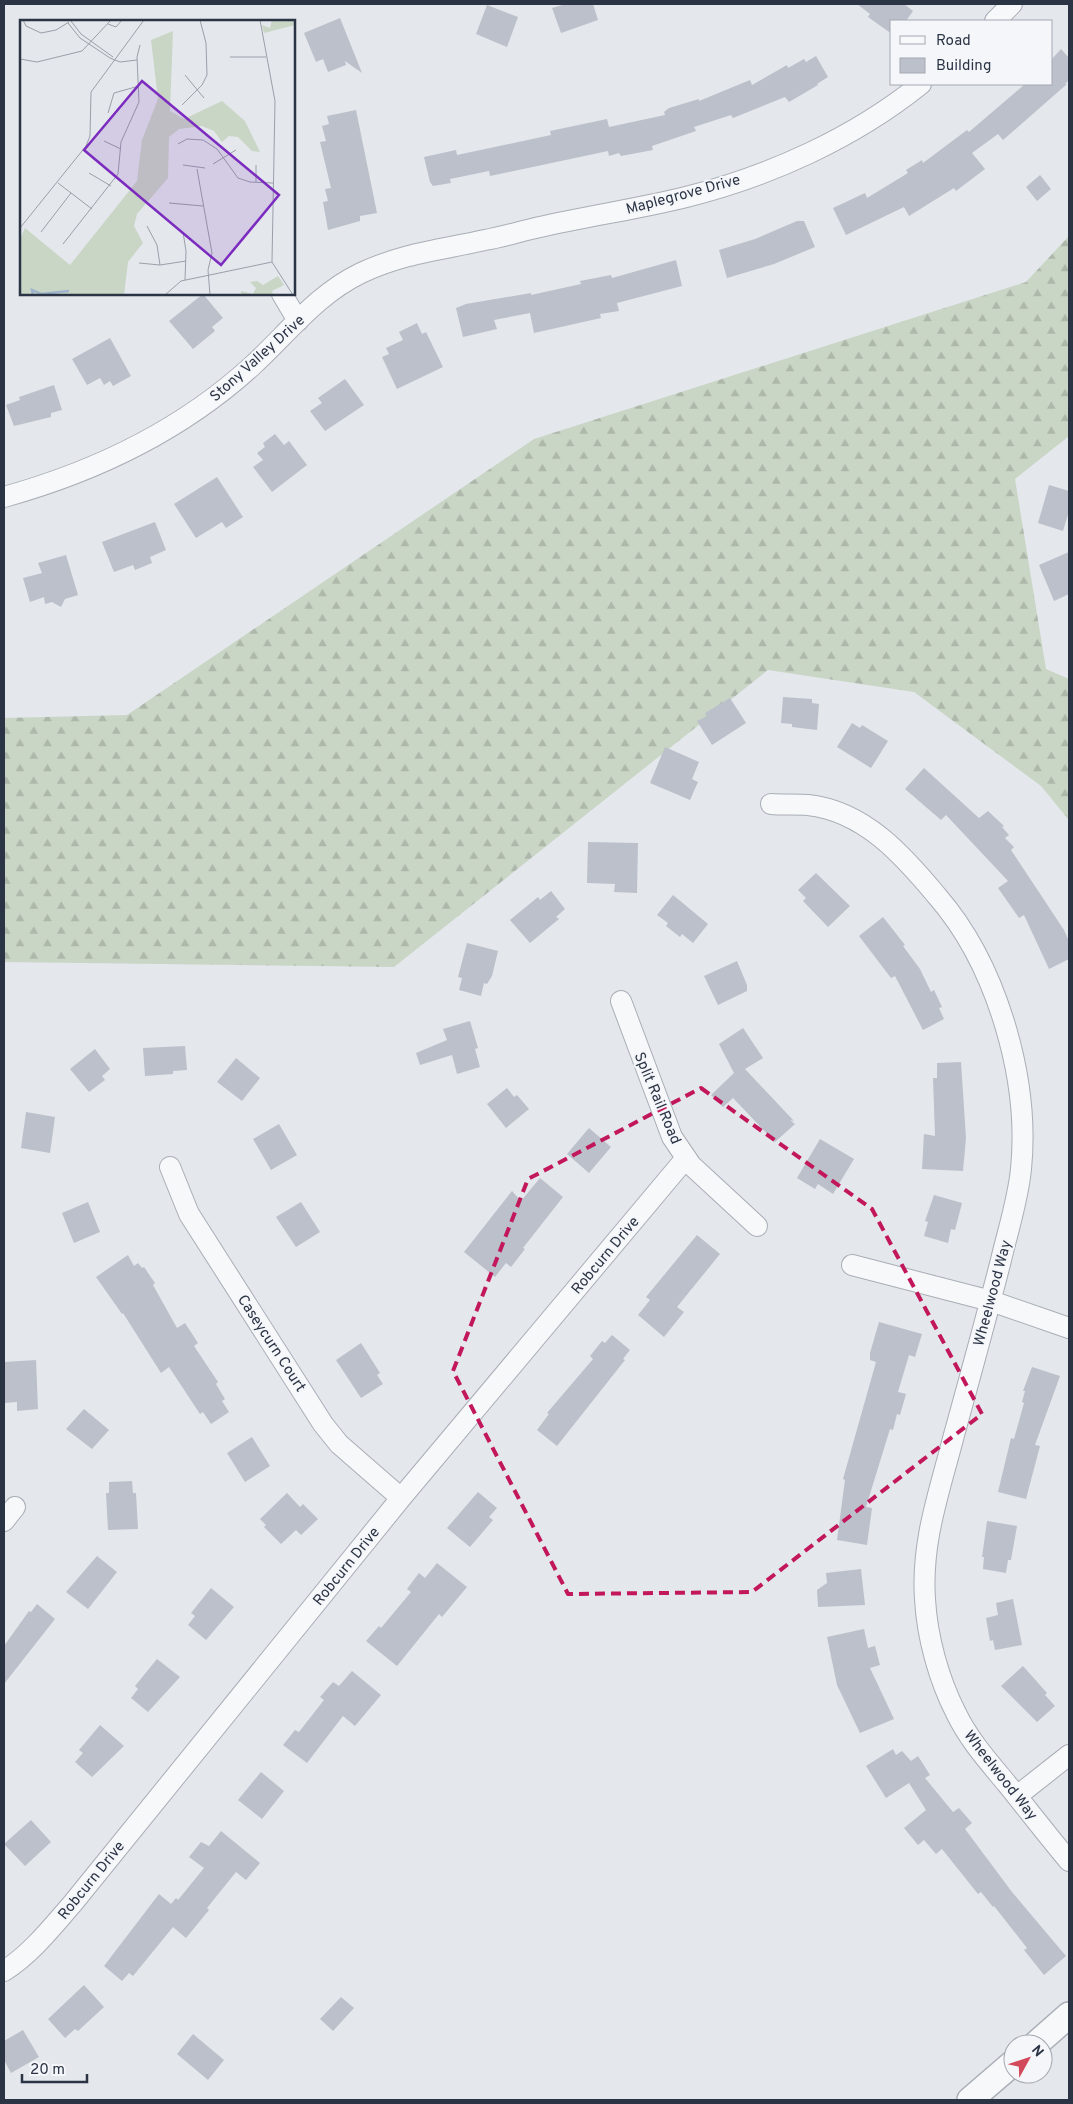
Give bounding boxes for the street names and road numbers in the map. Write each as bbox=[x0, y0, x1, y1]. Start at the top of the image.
street label: Maplegrove Drive bbox=[624, 171, 743, 220]
street label: Stony Valley Drive bbox=[207, 312, 309, 407]
street label: Split Rail Road bbox=[629, 1050, 685, 1147]
street label: Robcurn Drive bbox=[568, 1213, 644, 1299]
street label: Wheelwood Way bbox=[970, 1238, 1017, 1349]
street label: Caseycurn Court bbox=[232, 1292, 309, 1396]
street label: Robcurn Drive bbox=[310, 1524, 385, 1610]
street label: Wheelwood Way bbox=[959, 1727, 1041, 1825]
street label: Robcurn Drive bbox=[55, 1838, 130, 1924]

